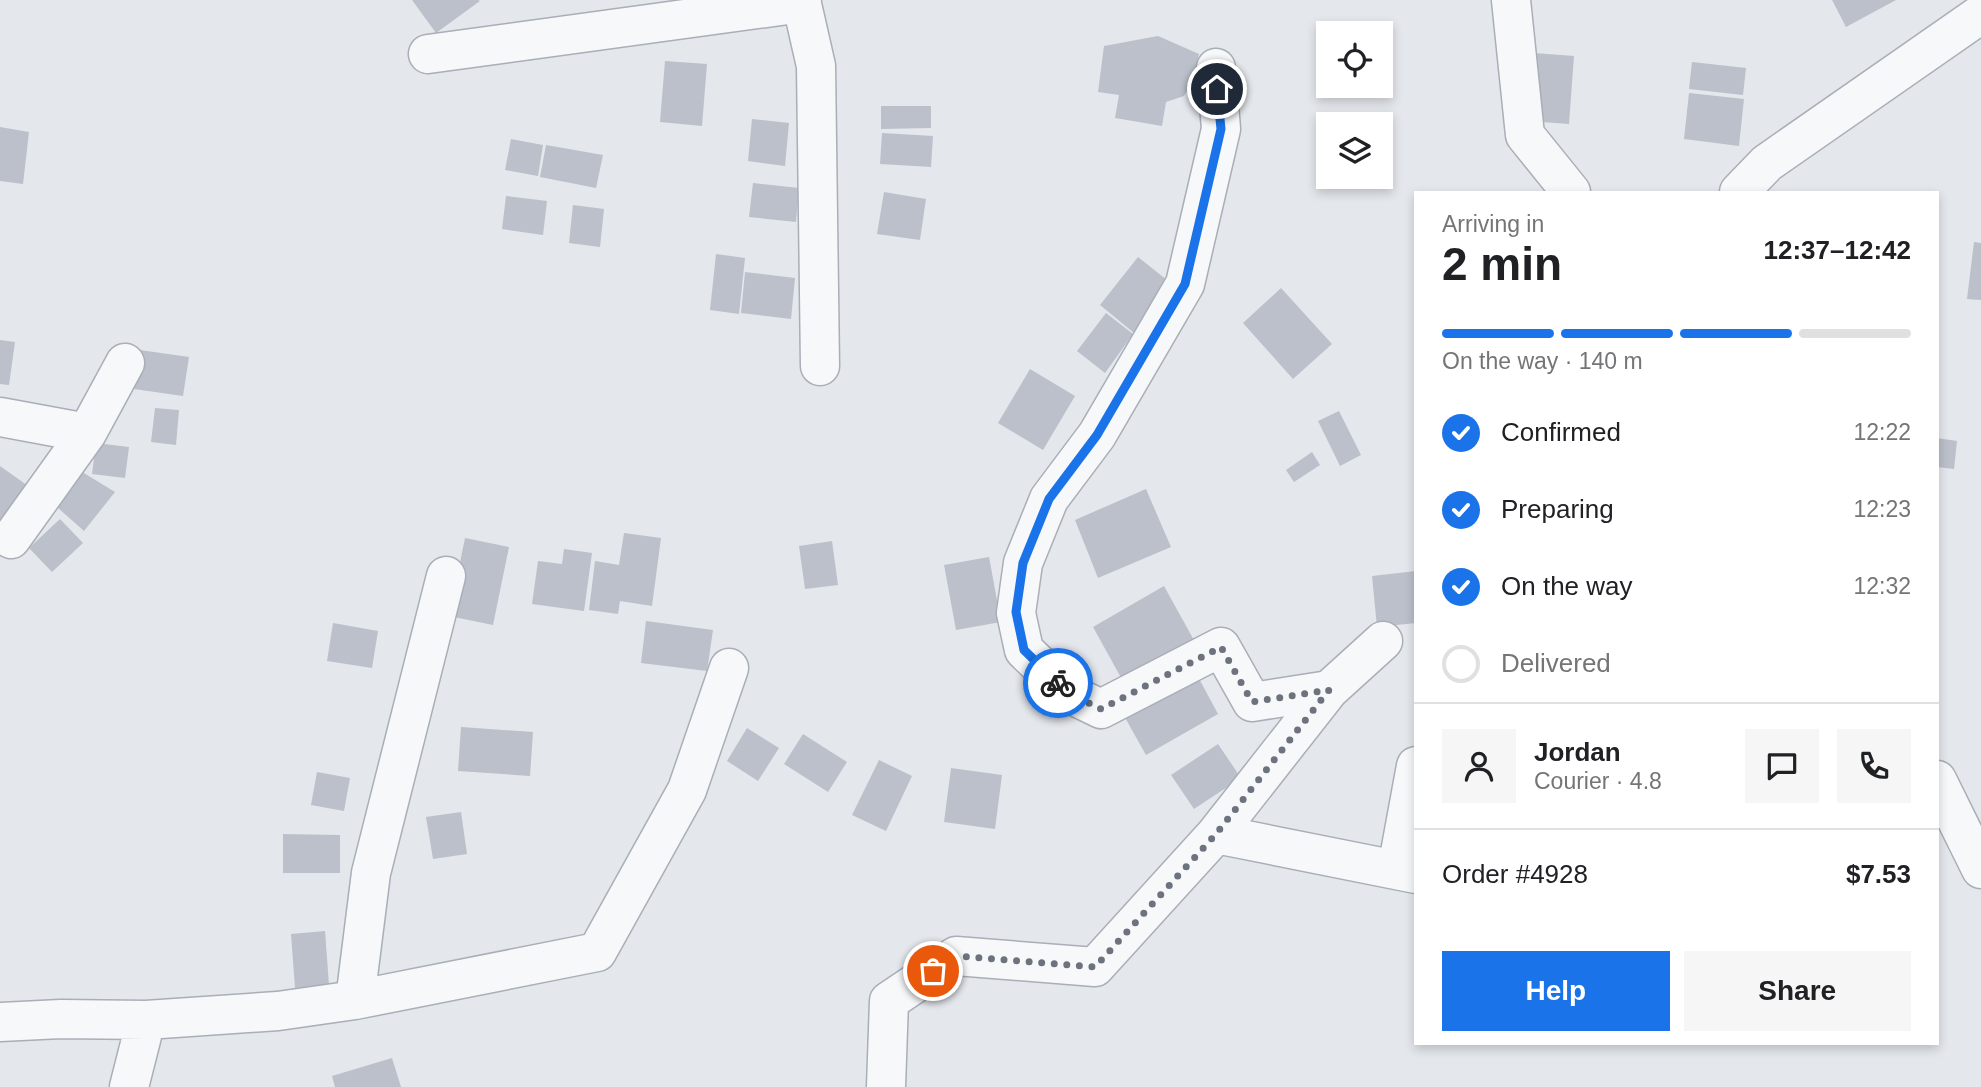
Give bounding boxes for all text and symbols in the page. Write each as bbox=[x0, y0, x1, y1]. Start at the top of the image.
map controls bbox=[1316, 21, 1393, 189]
button: locate bbox=[1316, 21, 1393, 98]
pin bbox=[1187, 59, 1247, 119]
icon: home bbox=[1198, 70, 1236, 108]
button: layers bbox=[1316, 112, 1393, 189]
text: Arriving in bbox=[1442, 211, 1544, 237]
text: 12:37–12:42 bbox=[1764, 235, 1911, 265]
text: 2 min bbox=[1442, 238, 1562, 290]
text: On the way · 140 m bbox=[1442, 348, 1643, 374]
icon: check bbox=[1442, 414, 1480, 452]
text: Confirmed bbox=[1501, 417, 1621, 447]
text: 12:22 bbox=[1853, 419, 1911, 445]
icon: check bbox=[1442, 491, 1480, 529]
text: Preparing bbox=[1501, 494, 1614, 524]
text: 12:23 bbox=[1853, 496, 1911, 522]
icon: check bbox=[1442, 568, 1480, 606]
text: On the way bbox=[1501, 571, 1633, 601]
text: 12:32 bbox=[1853, 573, 1911, 599]
courier bbox=[1023, 648, 1093, 718]
text: Delivered bbox=[1501, 648, 1611, 678]
icon: bike bbox=[1039, 664, 1077, 702]
button: person bbox=[1442, 729, 1516, 803]
button: chat bbox=[1745, 729, 1819, 803]
button: phone bbox=[1837, 729, 1911, 803]
text: Jordan bbox=[1534, 737, 1621, 767]
text: Courier · 4.8 bbox=[1534, 768, 1662, 794]
text: Order #4928 bbox=[1442, 859, 1588, 889]
text: $7.53 bbox=[1846, 859, 1911, 889]
pin bbox=[903, 941, 963, 1001]
button: Help bbox=[1442, 951, 1670, 1031]
button: Share bbox=[1684, 951, 1911, 1031]
icon: bag bbox=[914, 952, 952, 990]

